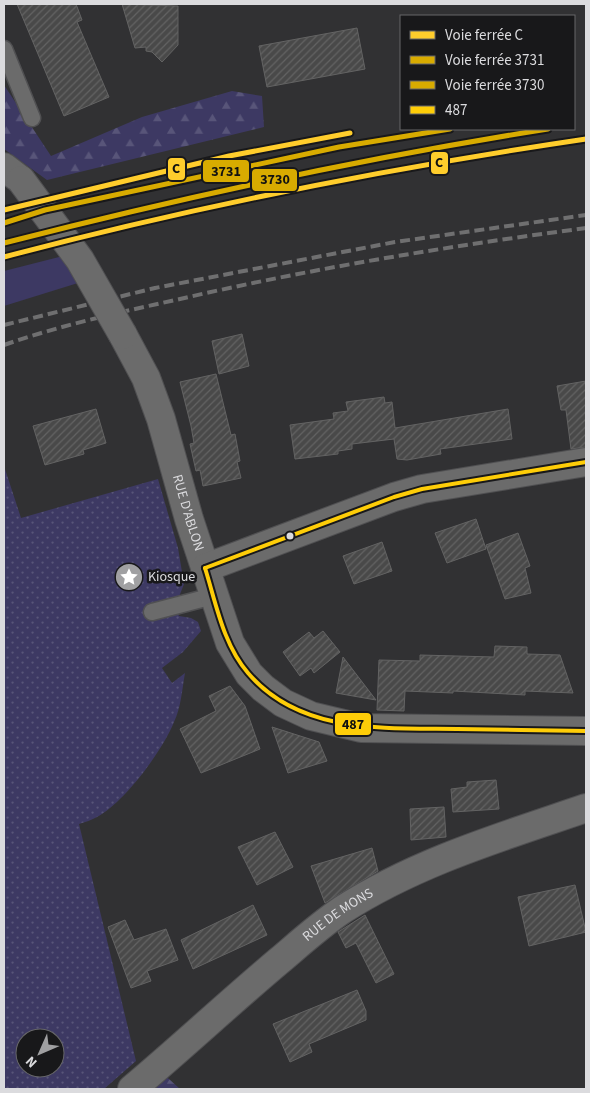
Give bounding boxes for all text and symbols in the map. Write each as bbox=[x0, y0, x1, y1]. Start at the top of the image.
legend bbox=[400, 15, 575, 130]
text: Voie ferrée C bbox=[445, 25, 524, 46]
text: Voie ferrée 3731 bbox=[445, 50, 544, 71]
text: Voie ferrée 3730 bbox=[445, 75, 544, 96]
text: 487 bbox=[445, 100, 467, 121]
line badge: C bbox=[430, 151, 449, 175]
text: C bbox=[435, 153, 443, 173]
line badge: C bbox=[167, 157, 186, 181]
text: C bbox=[172, 159, 180, 179]
line badge: 3731 bbox=[202, 159, 250, 183]
text: 3731 bbox=[211, 162, 241, 182]
line badge: 3730 bbox=[251, 168, 298, 192]
text: 3730 bbox=[260, 170, 290, 190]
street label: RUE D'ABLON bbox=[167, 472, 209, 554]
unlabelled marker bbox=[285, 531, 295, 541]
place icon: Kiosque bbox=[114, 562, 144, 592]
place label: Kiosque bbox=[148, 567, 195, 587]
line badge: 487 bbox=[334, 712, 372, 736]
text: 487 bbox=[342, 715, 364, 735]
street label: RUE DE MONS bbox=[298, 883, 377, 946]
north arrow bbox=[15, 1028, 65, 1078]
text: N bbox=[21, 1051, 42, 1072]

